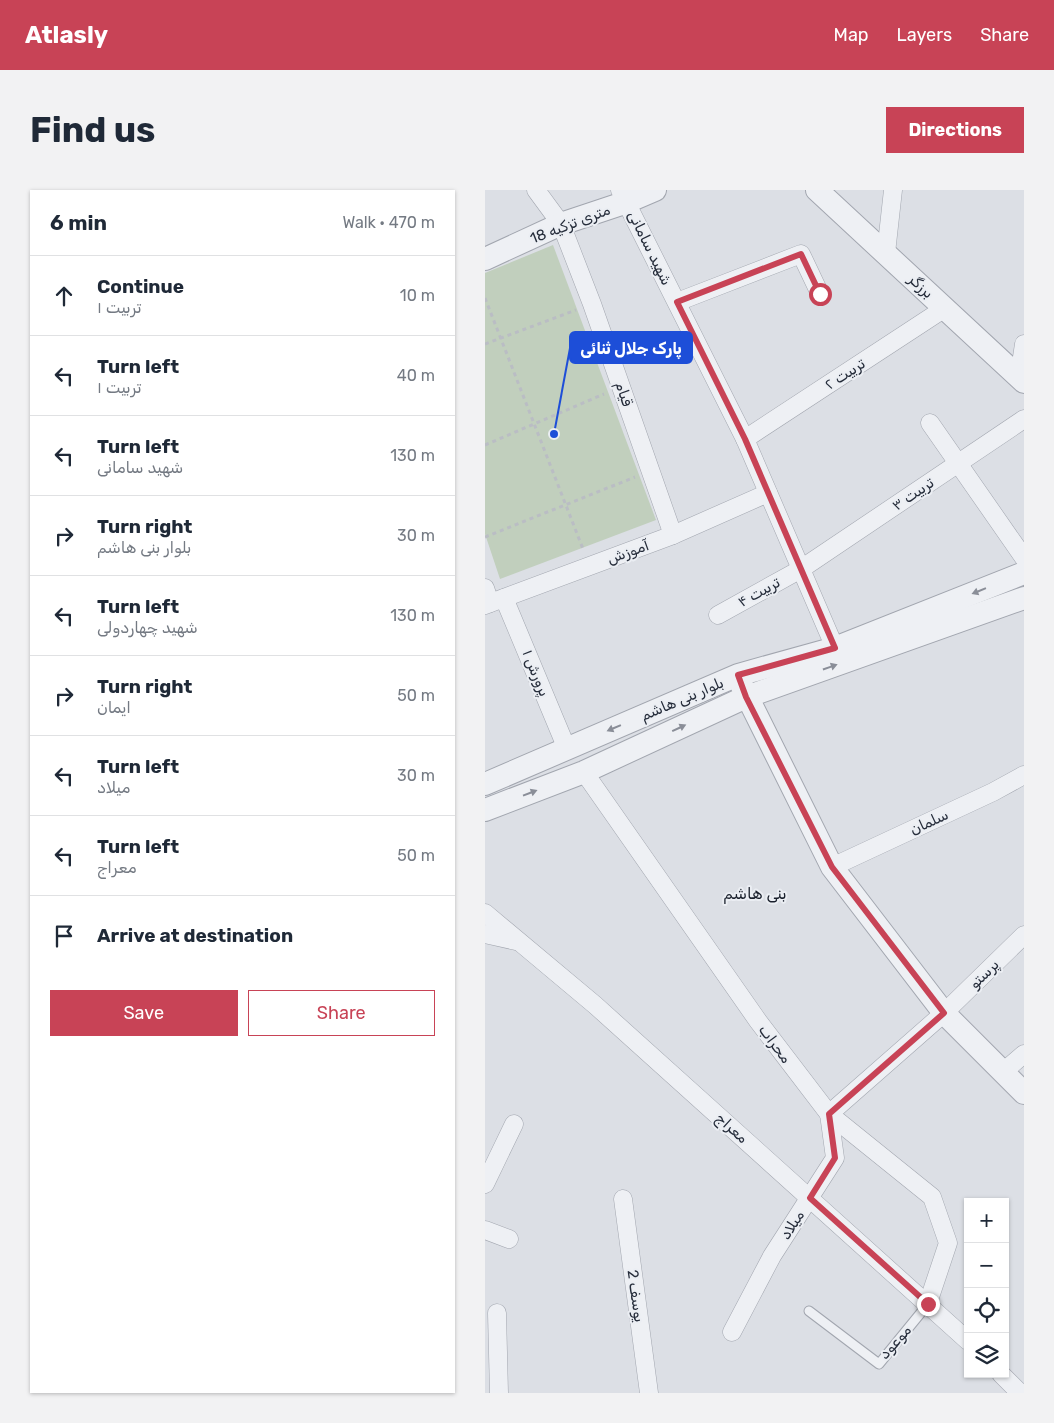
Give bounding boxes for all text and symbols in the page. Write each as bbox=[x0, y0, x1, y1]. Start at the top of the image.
text: Atlasly bbox=[25, 21, 108, 49]
text: Map bbox=[834, 24, 869, 46]
text: Layers bbox=[897, 24, 952, 46]
text: Share bbox=[980, 24, 1029, 46]
button: Directions bbox=[886, 107, 1024, 153]
text: Find us bbox=[30, 109, 155, 151]
street label: 18 متری تزکیه bbox=[527, 200, 613, 248]
street label: شهید سامانی bbox=[624, 208, 676, 288]
text: 6 min bbox=[50, 210, 107, 235]
text: Walk · 470 m bbox=[342, 213, 435, 232]
street label: برزگر bbox=[904, 269, 937, 302]
text: Continue bbox=[97, 275, 184, 298]
icon: ahead bbox=[50, 282, 78, 310]
route start bbox=[809, 283, 832, 306]
text: 10 m bbox=[400, 286, 435, 305]
text: تربیت ۱ bbox=[97, 298, 141, 317]
callout: پارک جلال ثنائی bbox=[570, 332, 692, 363]
text: پارک جلال ثنائی bbox=[580, 339, 682, 360]
street label: تربیت ۲ bbox=[821, 354, 869, 394]
text: Turn left bbox=[97, 355, 179, 378]
icon: left bbox=[50, 362, 78, 390]
text: 40 m bbox=[397, 366, 435, 385]
text: تربیت ۱ bbox=[97, 378, 141, 397]
street label: قیام bbox=[610, 379, 637, 409]
text: Turn left bbox=[97, 435, 179, 458]
icon: left bbox=[50, 442, 78, 470]
text: 130 m bbox=[390, 446, 435, 465]
text: شهید سامانی bbox=[97, 458, 183, 477]
street label: تربیت ۳ bbox=[889, 473, 937, 515]
text: Turn right bbox=[97, 515, 192, 538]
icon: right bbox=[50, 522, 78, 550]
text: 30 m bbox=[397, 526, 435, 545]
street label: آموزش bbox=[605, 536, 652, 568]
text: بلوار بنی هاشم bbox=[97, 538, 191, 557]
street label: تربیت ۴ bbox=[735, 573, 783, 611]
one-way arrow bbox=[971, 587, 986, 595]
text: Turn left bbox=[97, 595, 179, 618]
icon: left bbox=[50, 602, 78, 630]
text: 130 m bbox=[390, 606, 435, 625]
text: شهید چهاردولی bbox=[97, 618, 198, 637]
street label: پرورش ۱ bbox=[518, 647, 553, 699]
one-way arrow bbox=[823, 663, 838, 671]
street label: بلوار بنی هاشم bbox=[638, 673, 727, 725]
text: Turn right bbox=[97, 675, 192, 698]
icon: right bbox=[50, 682, 78, 710]
text: 50 m bbox=[397, 686, 435, 705]
text: ایمان bbox=[97, 698, 131, 717]
one-way arrow bbox=[672, 723, 686, 731]
one-way arrow bbox=[607, 725, 621, 733]
text: Turn left bbox=[97, 755, 179, 778]
icon: left bbox=[50, 762, 78, 790]
text: 30 m bbox=[397, 766, 435, 785]
text: میلاد bbox=[97, 778, 130, 797]
one-way arrow bbox=[523, 788, 538, 796]
street label: سلمان bbox=[907, 805, 951, 839]
text: Turn left bbox=[97, 835, 179, 858]
icon: left bbox=[50, 842, 78, 870]
text: 50 m bbox=[397, 846, 435, 865]
text: معراج bbox=[97, 858, 137, 877]
district label: بنی هاشم bbox=[723, 884, 787, 904]
icon: arrive bbox=[50, 922, 78, 950]
text: Arrive at destination bbox=[97, 924, 293, 947]
street label: پرستو bbox=[965, 955, 1003, 993]
button: Save bbox=[50, 990, 238, 1036]
button: Share bbox=[248, 990, 435, 1036]
street label: محراب bbox=[755, 1021, 795, 1067]
street label: معراج bbox=[711, 1109, 752, 1149]
map controls bbox=[964, 1198, 1009, 1378]
button: + bbox=[964, 1198, 1009, 1243]
street label: میلاد bbox=[776, 1207, 808, 1243]
button: − bbox=[964, 1243, 1009, 1288]
street label: یوسف 2 bbox=[623, 1269, 649, 1323]
button: locate bbox=[964, 1288, 1009, 1333]
route end bbox=[917, 1293, 940, 1316]
street label: موعود bbox=[875, 1321, 915, 1363]
button: layers bbox=[964, 1333, 1009, 1378]

